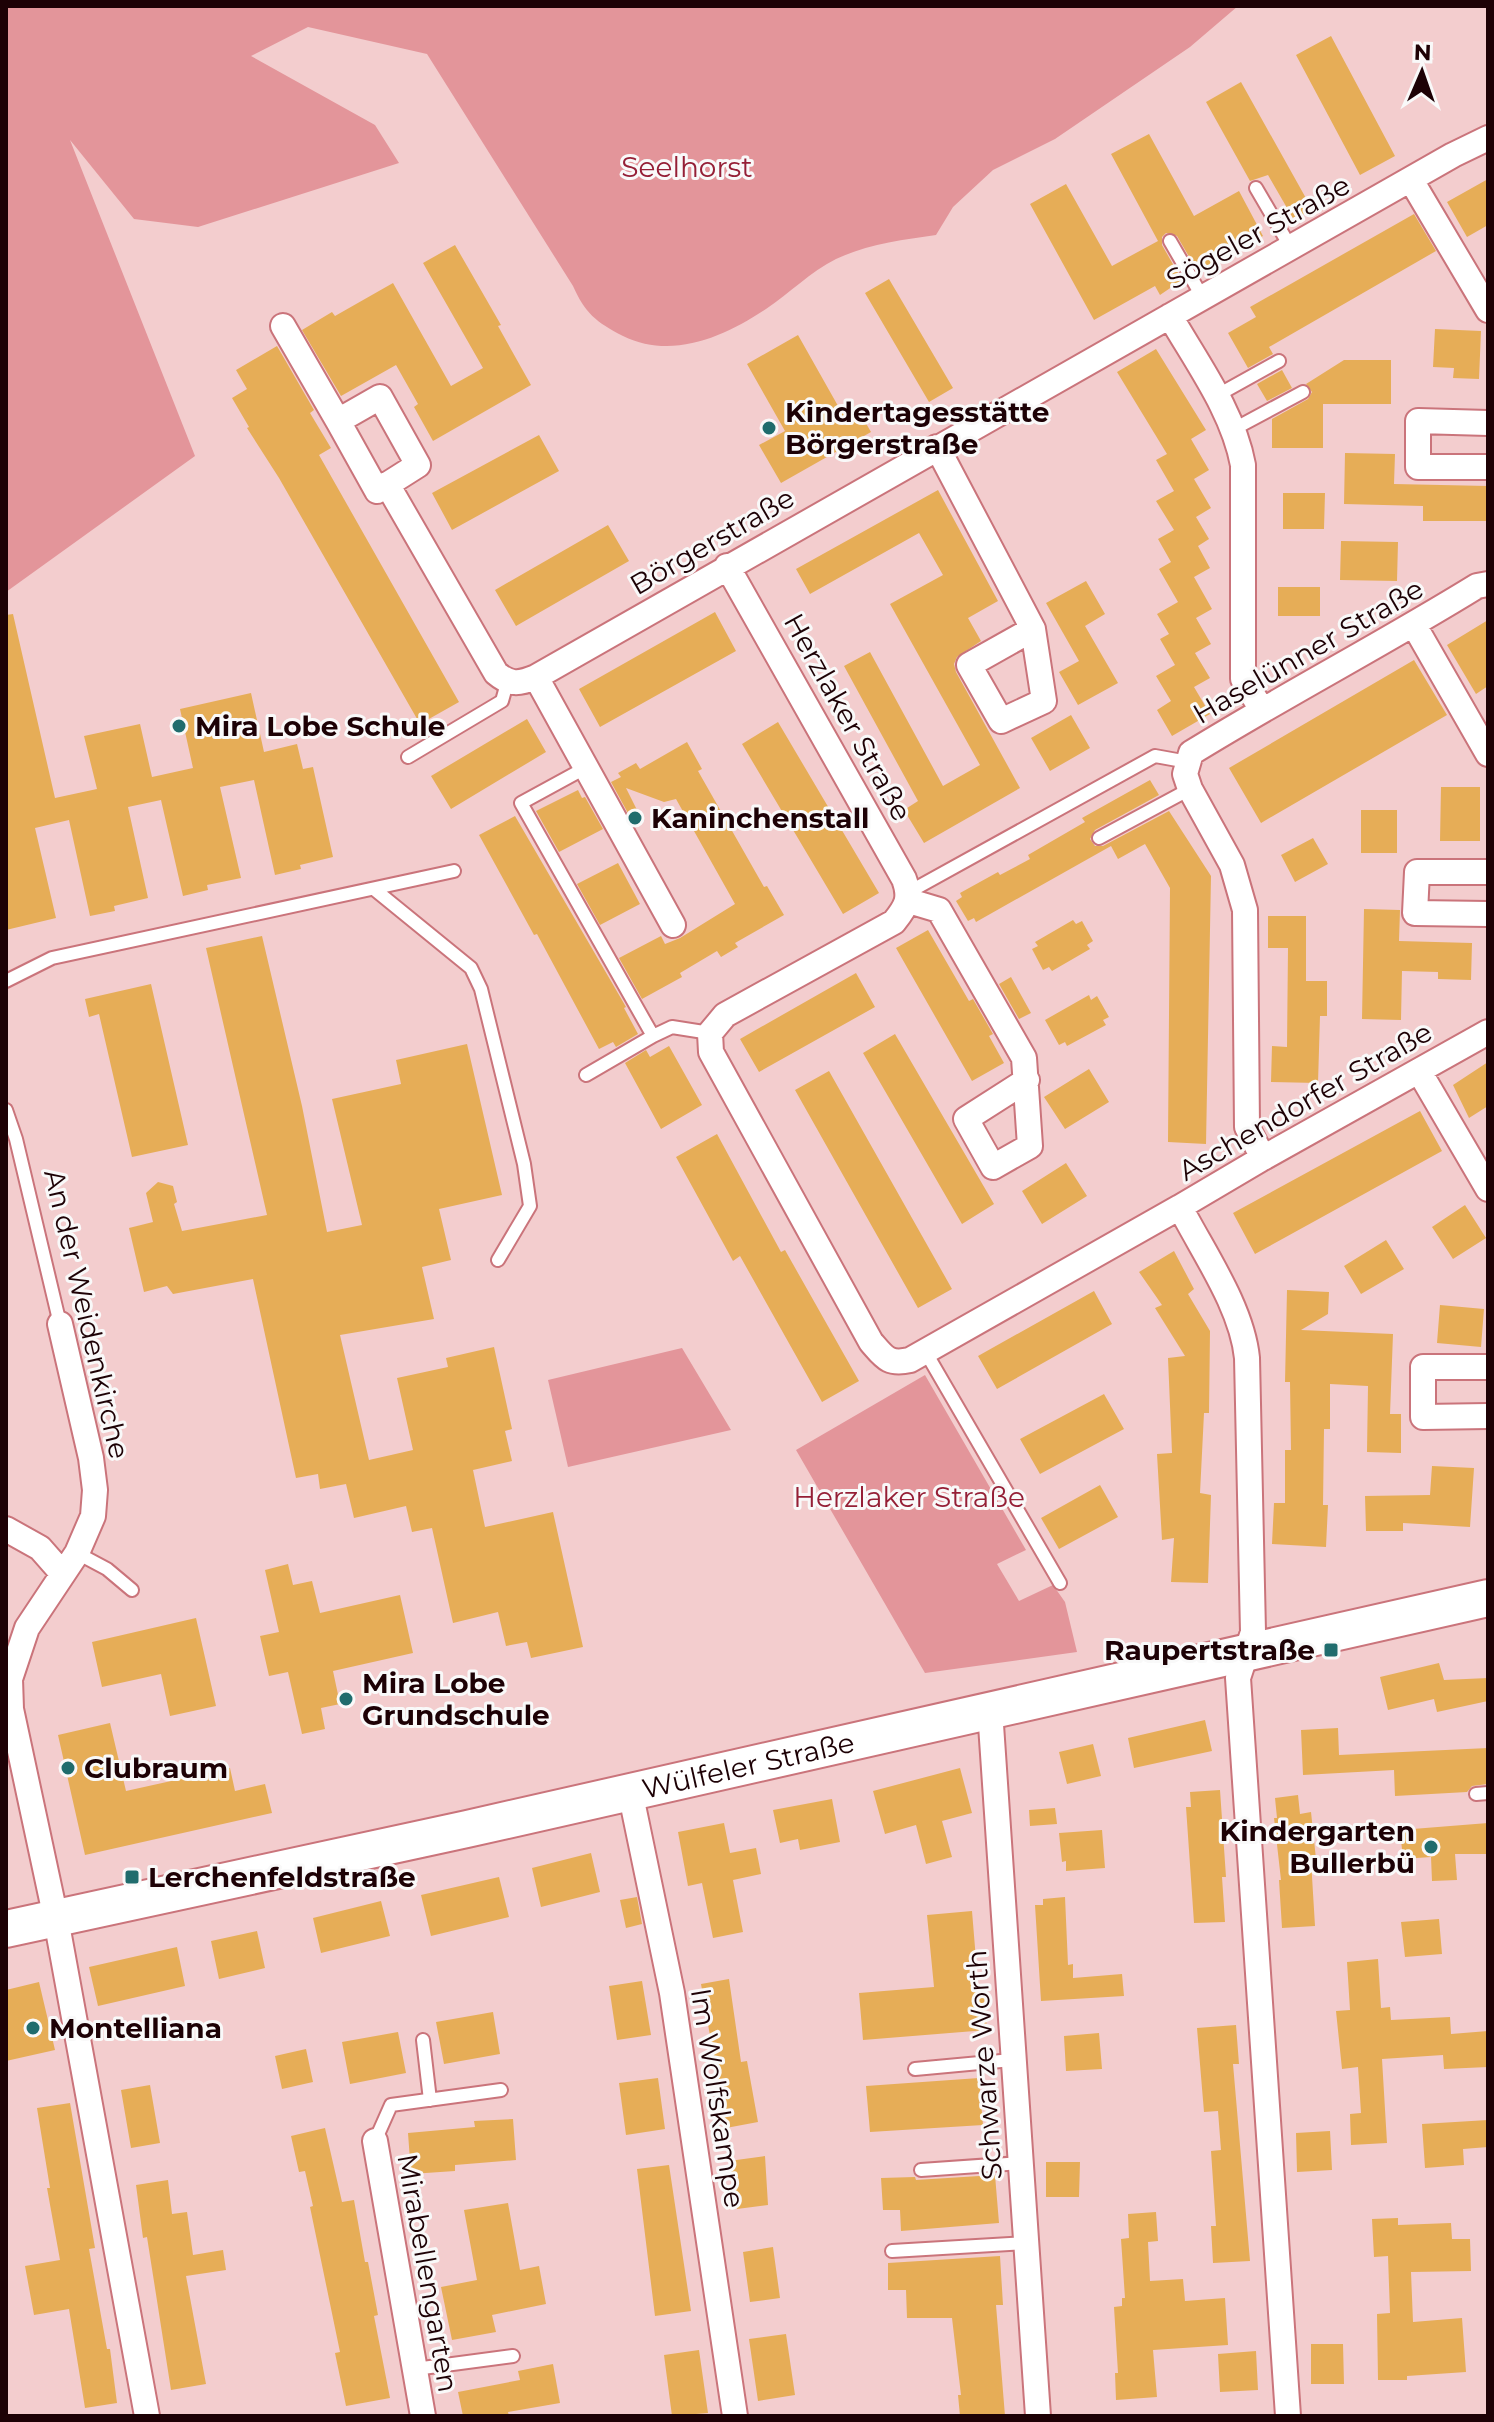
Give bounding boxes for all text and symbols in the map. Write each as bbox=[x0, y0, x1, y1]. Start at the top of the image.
north arrow bbox=[1382, 32, 1462, 112]
text: N bbox=[1413, 39, 1432, 66]
park label: Seelhorst bbox=[621, 150, 753, 184]
street label: Sögeler Straße bbox=[1160, 168, 1356, 296]
place label: Kindertagesstätte Börgerstraße bbox=[785, 395, 1049, 461]
marker: Kindertagesstätte Börgerstraße bbox=[760, 419, 778, 437]
street label: Börgerstraße bbox=[624, 480, 800, 602]
street label: Haselünner Straße bbox=[1187, 571, 1429, 731]
street label: Herzlaker Straße bbox=[777, 607, 919, 827]
place label: Mira Lobe Schule bbox=[195, 709, 445, 743]
marker: Mira Lobe Schule bbox=[170, 717, 188, 735]
place label: Kaninchenstall bbox=[651, 801, 870, 835]
marker: Kaninchenstall bbox=[626, 809, 644, 827]
street label: Aschendorfer Straße bbox=[1172, 1014, 1438, 1188]
street label: An der Weidenkirche bbox=[37, 1166, 137, 1462]
park label: Herzlaker Straße bbox=[793, 1480, 1025, 1514]
place label: Raupertstraße bbox=[1104, 1633, 1315, 1667]
marker: Raupertstraße bbox=[1322, 1641, 1340, 1659]
place label: Mira Lobe Grundschule bbox=[362, 1666, 550, 1732]
marker: Mira Lobe Grundschule bbox=[337, 1690, 355, 1708]
street label: Wülfeler Straße bbox=[639, 1725, 858, 1806]
place label: Clubraum bbox=[84, 1751, 228, 1785]
marker: Clubraum bbox=[59, 1759, 77, 1777]
place label: Kindergarten Bullerbü bbox=[1219, 1814, 1415, 1880]
marker: Kindergarten Bullerbü bbox=[1422, 1838, 1440, 1856]
place label: Lerchenfeldstraße bbox=[148, 1860, 416, 1894]
marker: Lerchenfeldstraße bbox=[123, 1868, 141, 1886]
street label: Schwarze Worth bbox=[959, 1949, 1009, 2181]
street label: Im Wolfskampe bbox=[684, 1986, 752, 2210]
place label: Montelliana bbox=[49, 2011, 222, 2045]
marker: Montelliana bbox=[24, 2019, 42, 2037]
street label: Mirabellengarten bbox=[390, 2151, 466, 2395]

